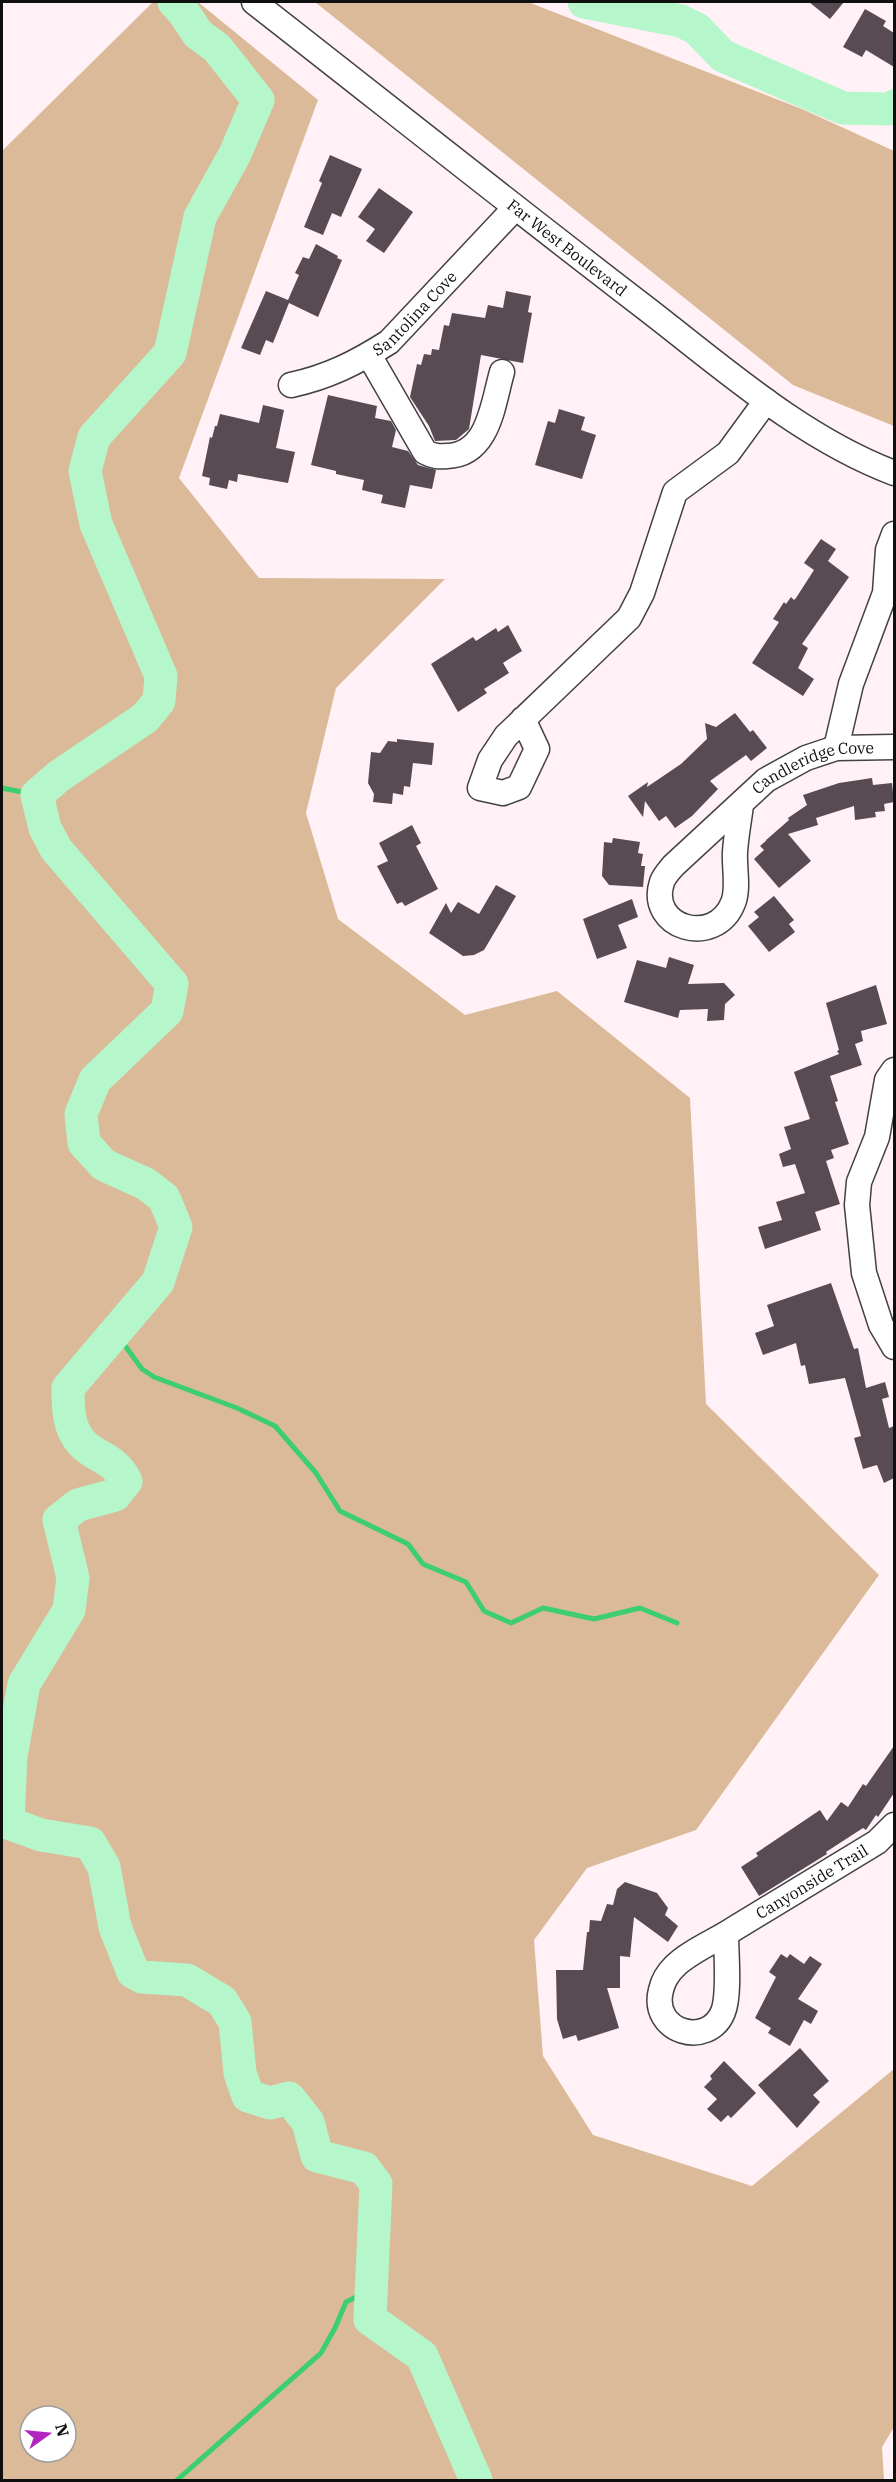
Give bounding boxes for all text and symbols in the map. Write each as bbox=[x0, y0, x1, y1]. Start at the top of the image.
street label: Far West Boulevard bbox=[503, 195, 631, 300]
street label: Santolina Cove bbox=[369, 266, 461, 360]
street label: Candleridge Cove bbox=[747, 737, 874, 798]
street label: Canyonside Trail bbox=[752, 1840, 872, 1923]
north arrow bbox=[18, 2404, 78, 2464]
text: N bbox=[51, 2421, 74, 2439]

